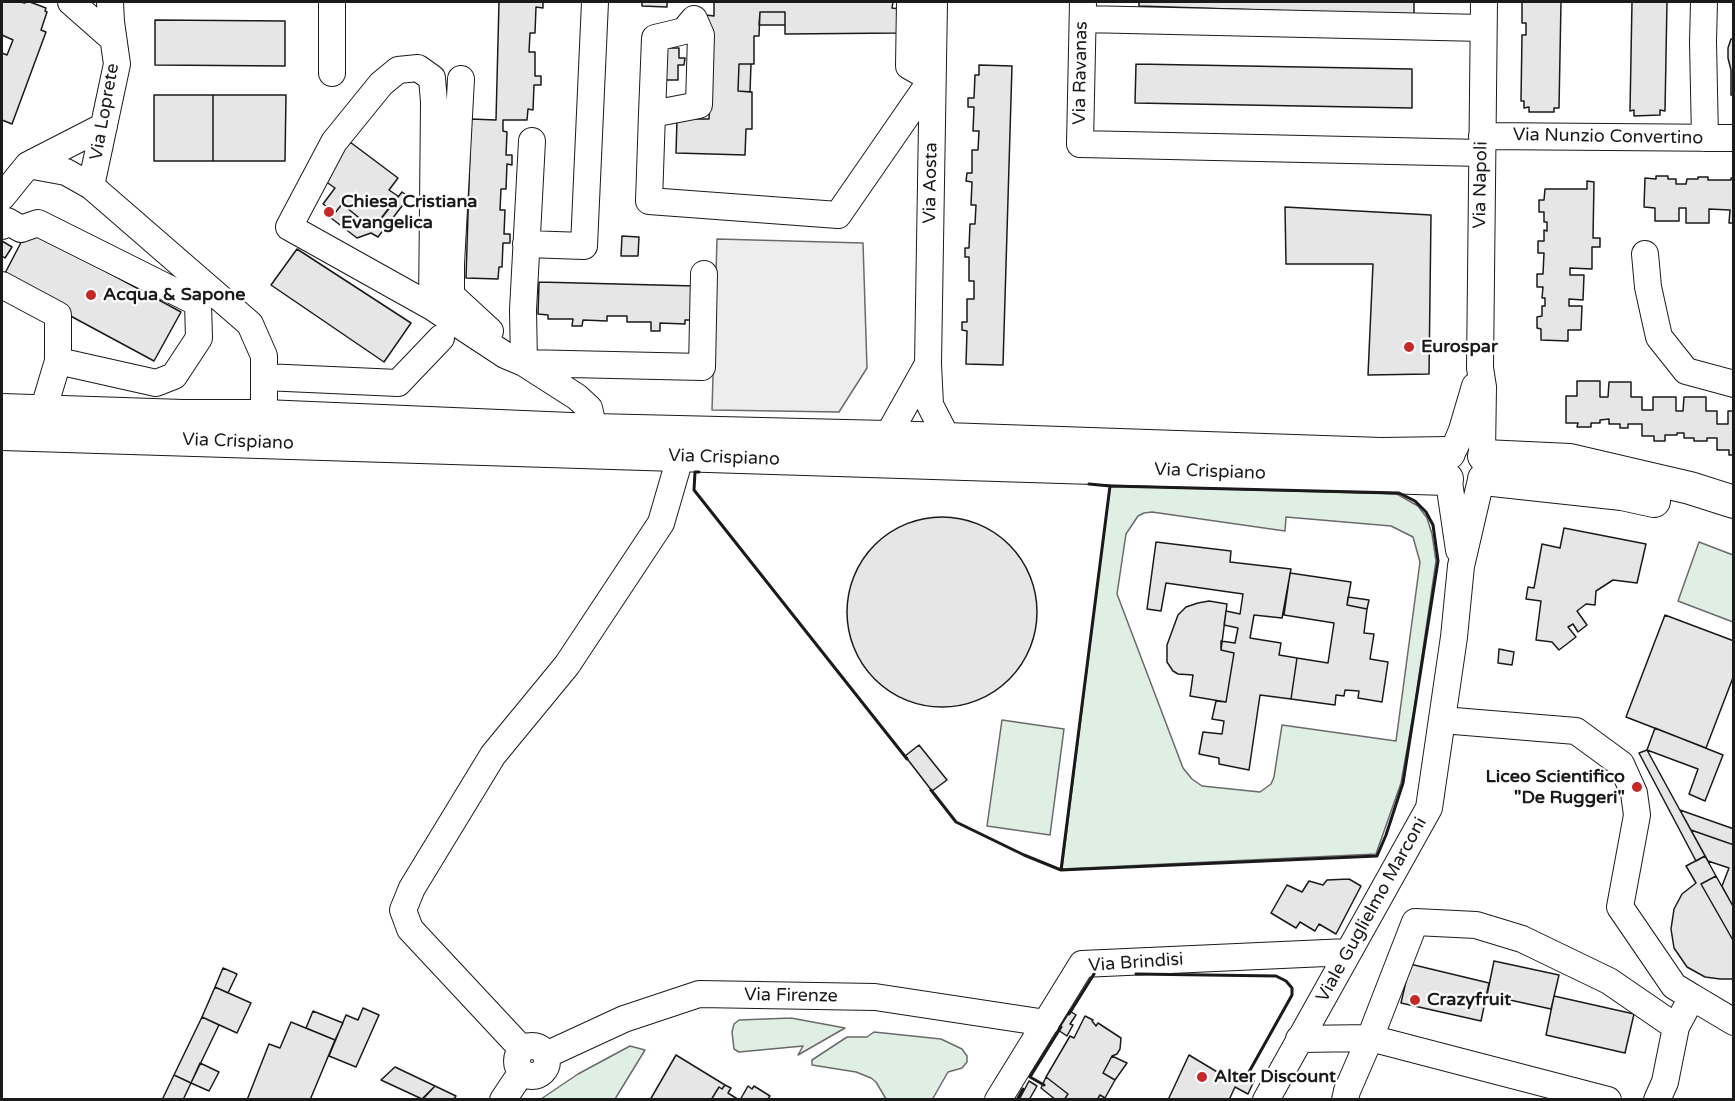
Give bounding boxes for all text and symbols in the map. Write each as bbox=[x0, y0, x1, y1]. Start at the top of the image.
street label: Via Ravanas bbox=[1069, 21, 1093, 125]
street label: Via Loprete bbox=[86, 62, 124, 162]
street label: Via Nunzio Convertino bbox=[1513, 125, 1703, 149]
street label: Via Napoli bbox=[1469, 141, 1493, 229]
street label: Via Aosta bbox=[919, 142, 943, 224]
place label: Chiesa Cristiana Evangelica bbox=[341, 191, 477, 234]
marker: Chiesa Cristiana Evangelica bbox=[322, 205, 336, 219]
place label: Acqua & Sapone bbox=[103, 284, 245, 306]
marker: Acqua & Sapone bbox=[84, 288, 98, 302]
place label: Eurospar bbox=[1421, 336, 1498, 358]
marker: Eurospar bbox=[1402, 340, 1416, 354]
street label: Via Crispiano bbox=[182, 429, 294, 455]
street label: Via Crispiano bbox=[668, 445, 780, 471]
street label: Via Crispiano bbox=[1154, 459, 1266, 485]
place label: Liceo Scientifico "De Ruggeri" bbox=[1485, 766, 1625, 808]
marker: Liceo Scientifico "De Ruggeri" bbox=[1630, 780, 1644, 794]
street label: Viale Guglielmo Marconi bbox=[1312, 814, 1432, 1006]
street label: Via Brindisi bbox=[1088, 949, 1184, 977]
street label: Via Firenze bbox=[744, 984, 838, 1008]
place label: Crazyfruit bbox=[1427, 989, 1511, 1011]
marker: Crazyfruit bbox=[1408, 993, 1422, 1007]
place label: Alter Discount bbox=[1214, 1066, 1336, 1088]
marker: Alter Discount bbox=[1195, 1070, 1209, 1084]

